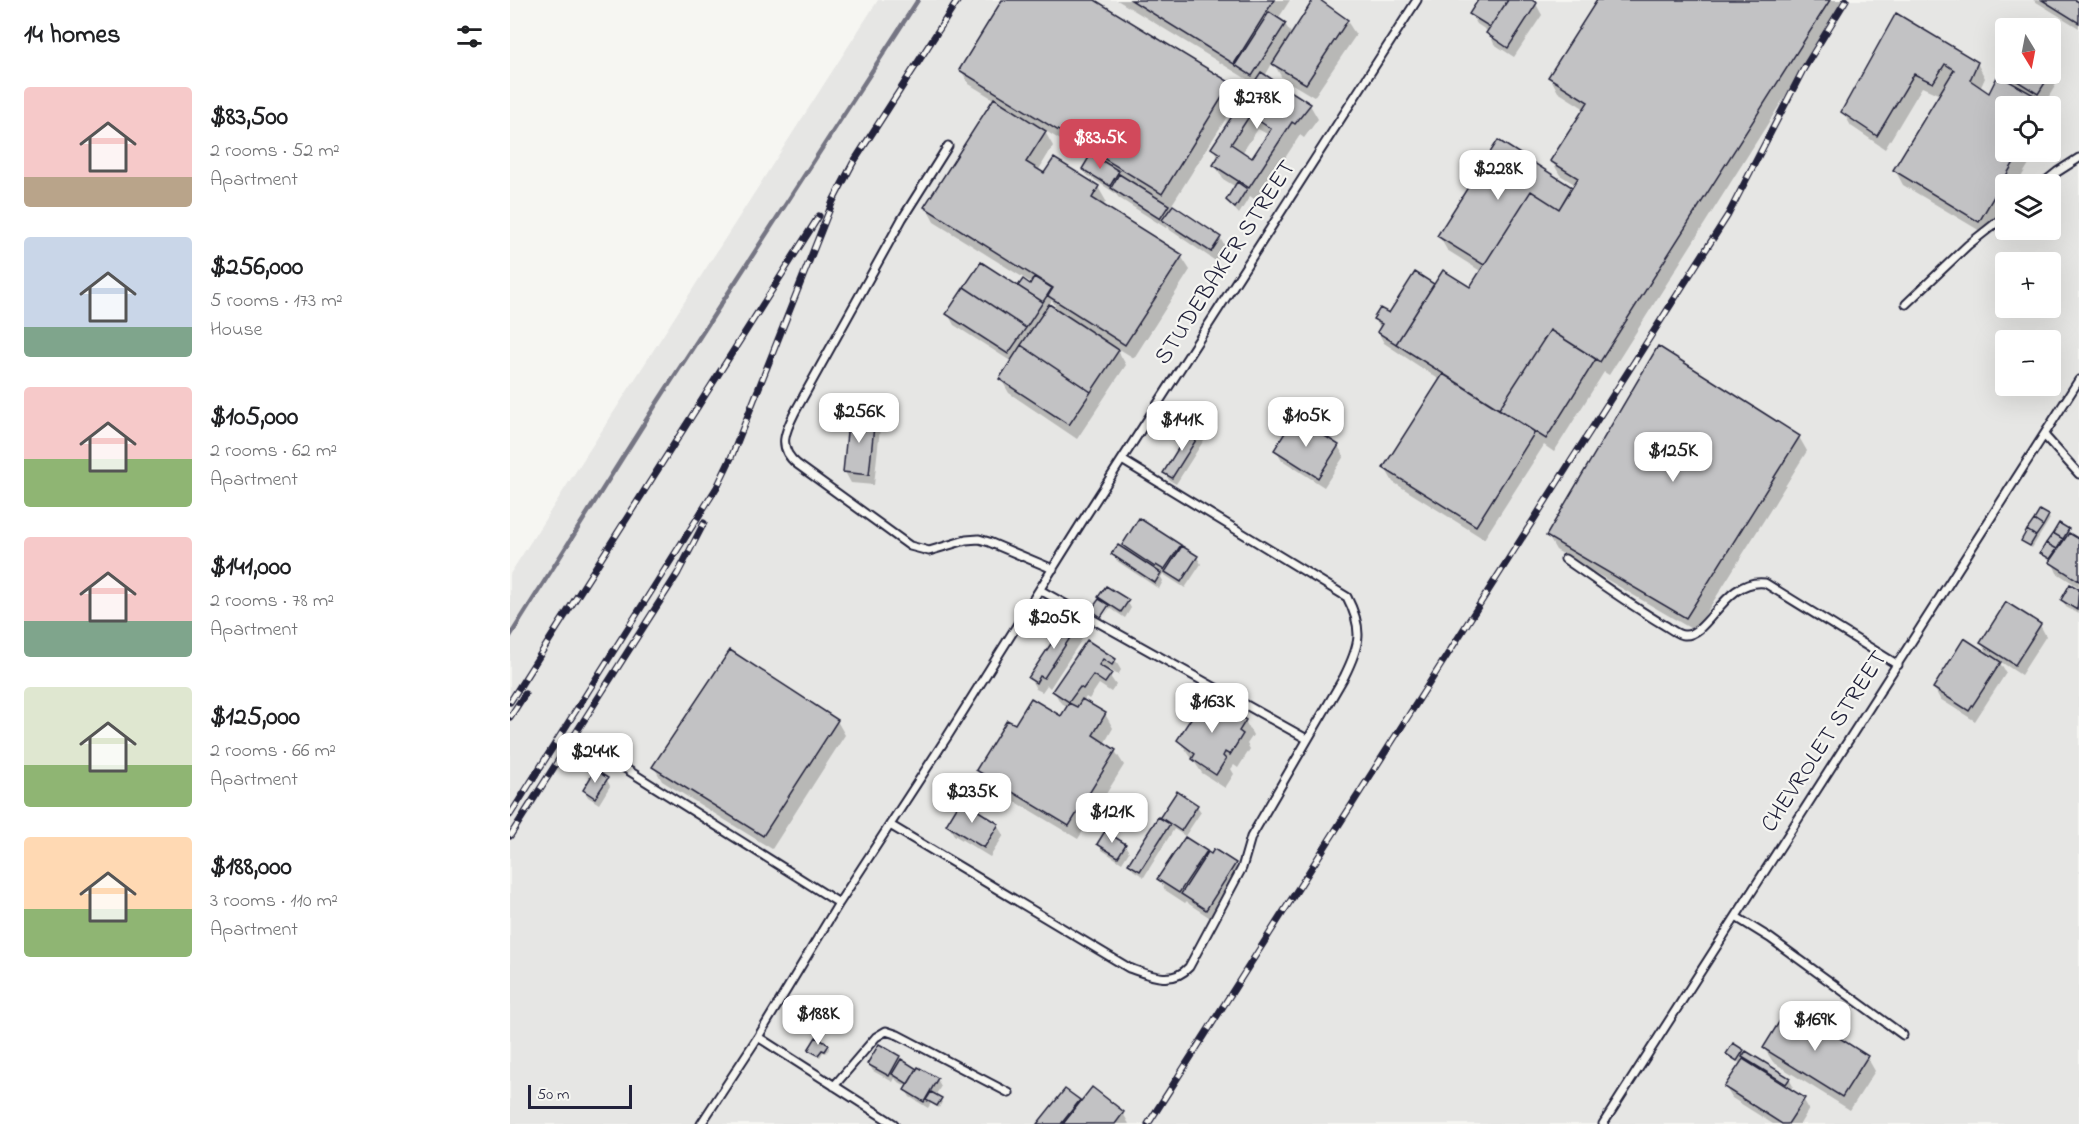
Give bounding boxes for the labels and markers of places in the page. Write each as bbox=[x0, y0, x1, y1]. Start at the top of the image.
pin: $278K bbox=[1215, 79, 1299, 130]
pin: $83.5K bbox=[1051, 119, 1149, 170]
pin: $228K bbox=[1456, 150, 1540, 201]
pin: $256K bbox=[817, 393, 901, 444]
pin: $105K bbox=[1264, 397, 1348, 448]
pin: $141K bbox=[1140, 401, 1224, 452]
pin: $125K bbox=[1631, 432, 1715, 483]
pin: $205K bbox=[1012, 599, 1096, 650]
pin: $163K bbox=[1170, 683, 1254, 734]
pin: $244K bbox=[553, 733, 637, 784]
pin: $235K bbox=[930, 773, 1014, 824]
pin: $121K bbox=[1070, 793, 1154, 844]
pin: $188K bbox=[776, 995, 860, 1046]
pin: $169K bbox=[1773, 1001, 1857, 1052]

